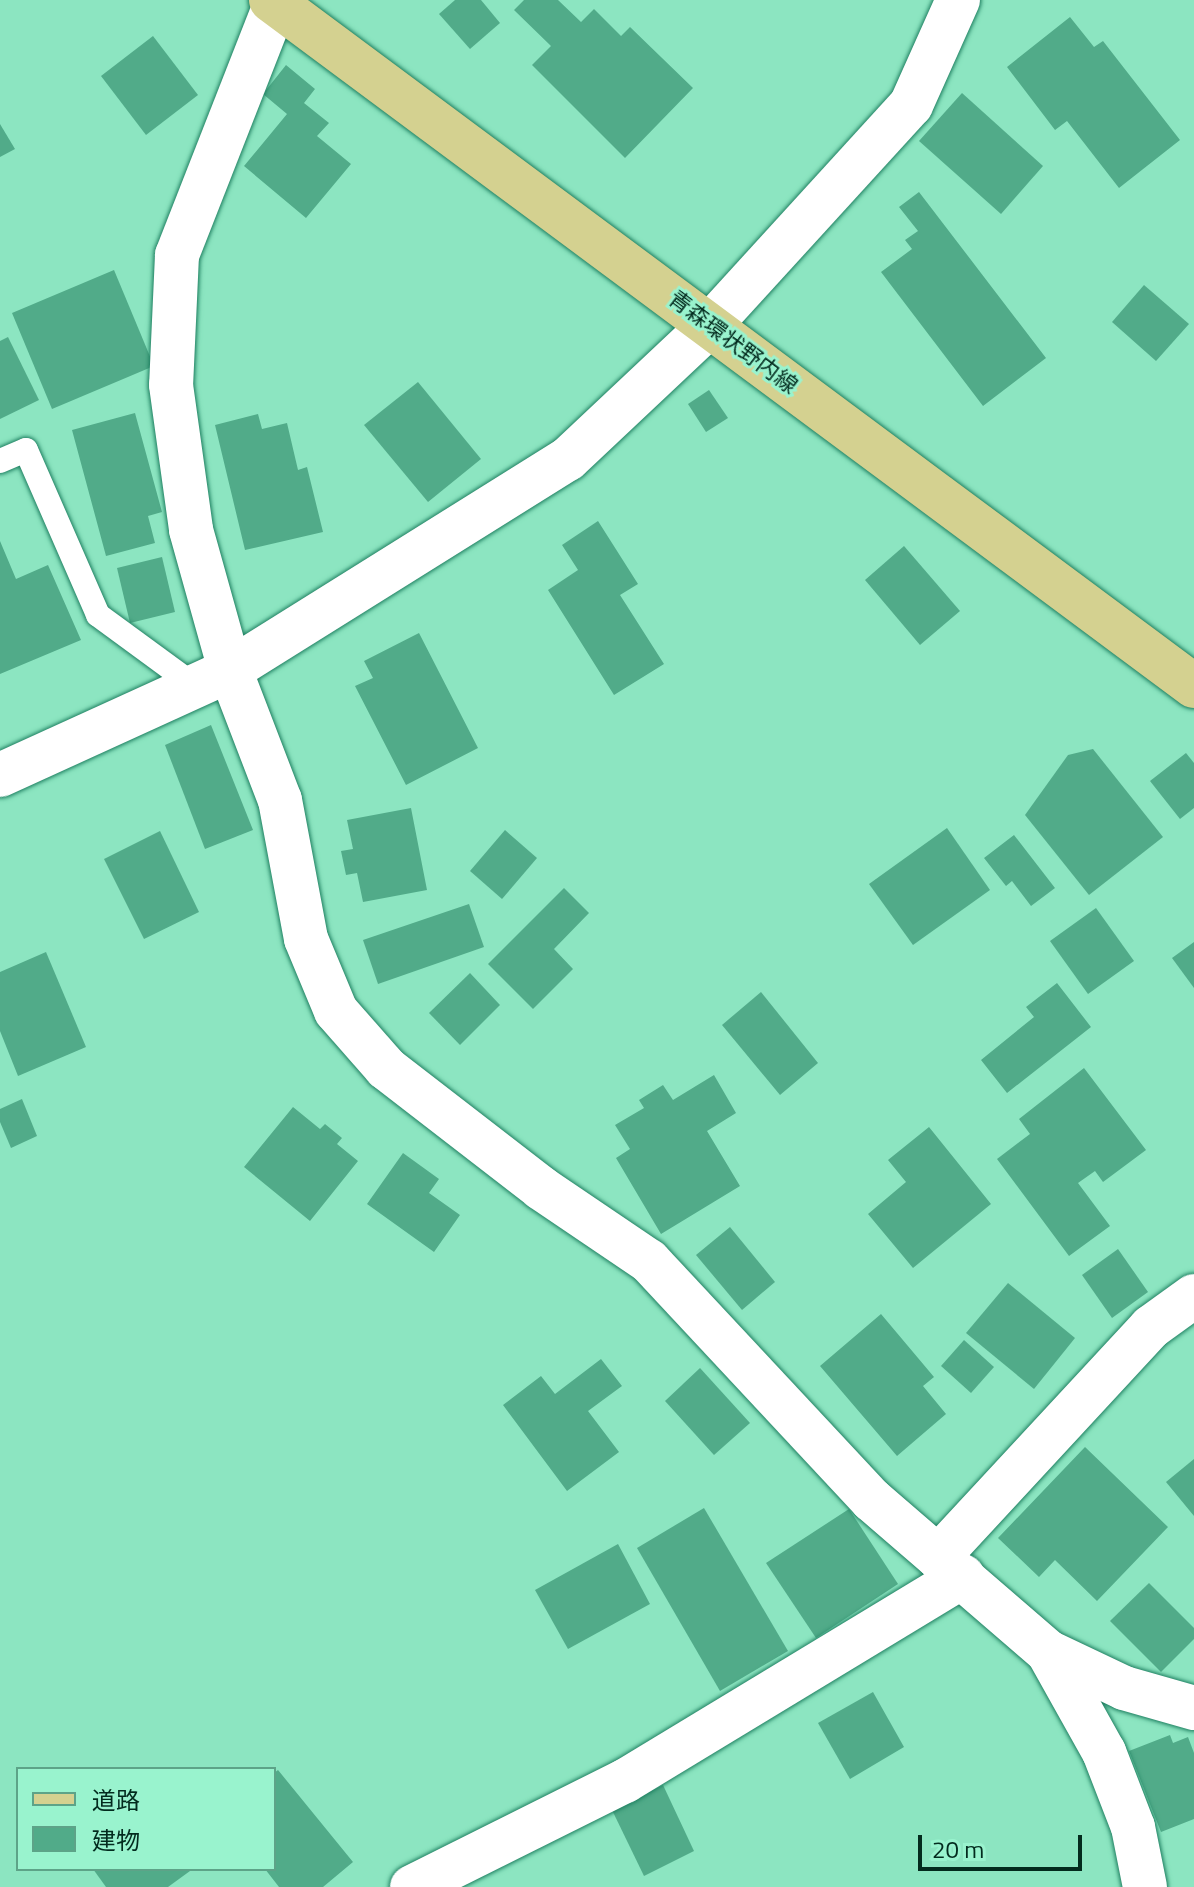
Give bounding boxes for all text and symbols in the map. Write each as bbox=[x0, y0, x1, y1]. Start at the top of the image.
street label: 青森環状野内線 bbox=[664, 285, 802, 399]
legend bbox=[16, 1767, 276, 1871]
text: 道路 bbox=[92, 1782, 140, 1818]
scale bar bbox=[922, 1819, 1086, 1869]
text: 建物 bbox=[92, 1822, 140, 1858]
text: 20 m bbox=[932, 1831, 984, 1867]

